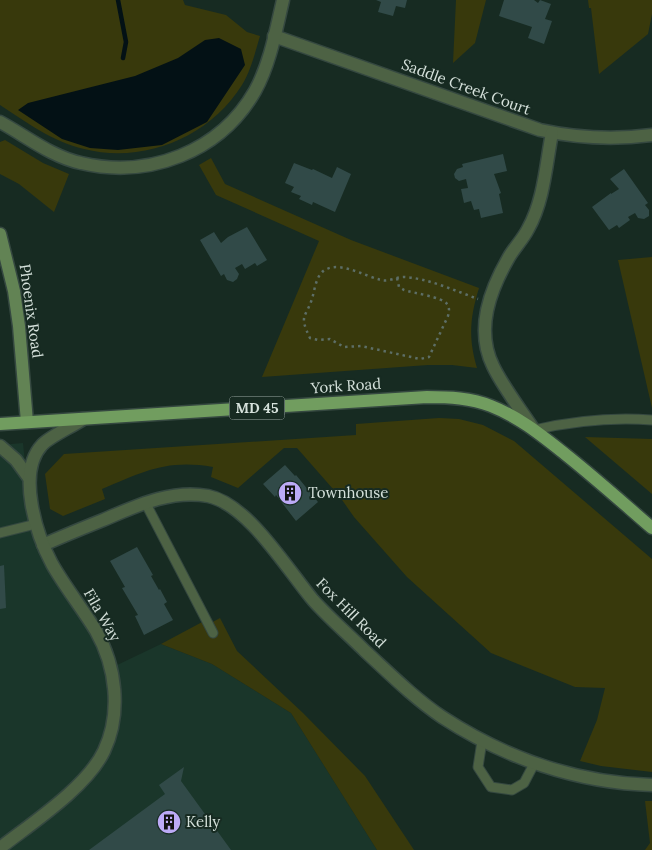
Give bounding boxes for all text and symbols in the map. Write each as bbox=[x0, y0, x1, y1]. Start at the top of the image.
street label: Saddle Creek Court bbox=[399, 54, 534, 119]
street label: Phoenix Road bbox=[15, 263, 48, 359]
street label: York Road bbox=[309, 374, 382, 398]
road number: MD 45 bbox=[230, 396, 284, 419]
building icon: Townhouse bbox=[277, 480, 303, 506]
place label: Townhouse bbox=[308, 483, 388, 502]
street label: Fox Hill Road bbox=[312, 574, 390, 652]
street label: Fila Way bbox=[80, 585, 125, 645]
building icon: Kelly bbox=[156, 809, 182, 835]
place label: Kelly bbox=[186, 812, 220, 831]

